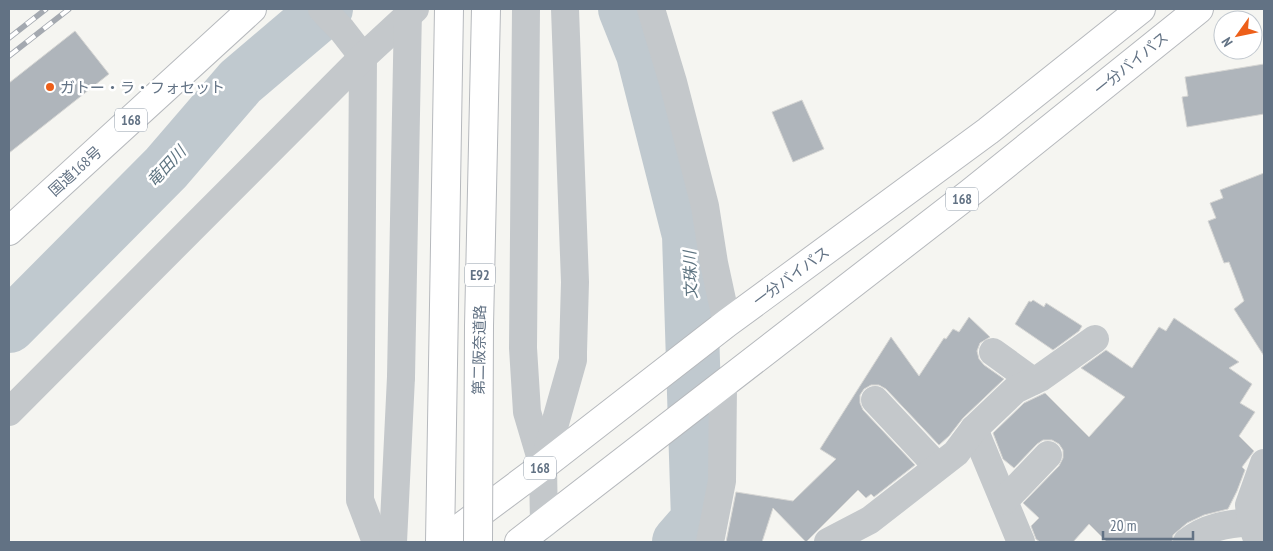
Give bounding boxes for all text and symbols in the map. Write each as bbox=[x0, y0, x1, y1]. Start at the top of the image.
north arrow bbox=[1213, 10, 1263, 60]
street label: 一分バイパス bbox=[1090, 27, 1172, 99]
text: N bbox=[1217, 34, 1237, 50]
place label: ガトー・ラ・フォセット bbox=[60, 78, 225, 97]
marker: ガトー・ラ・フォセット bbox=[44, 81, 56, 93]
road number: 168 bbox=[115, 108, 147, 132]
water label: 竜田川 bbox=[142, 140, 191, 190]
street label: 国道168号 bbox=[44, 142, 106, 200]
road number: 168 bbox=[946, 188, 978, 210]
street label: 一分バイパス bbox=[749, 242, 833, 310]
water label: 文珠川 bbox=[679, 249, 701, 299]
road number: E92 bbox=[465, 264, 495, 286]
street label: 第二阪奈道路 bbox=[469, 305, 489, 395]
road number: 168 bbox=[524, 456, 556, 479]
scale bar bbox=[1103, 508, 1193, 540]
text: 20 m bbox=[1110, 516, 1136, 535]

